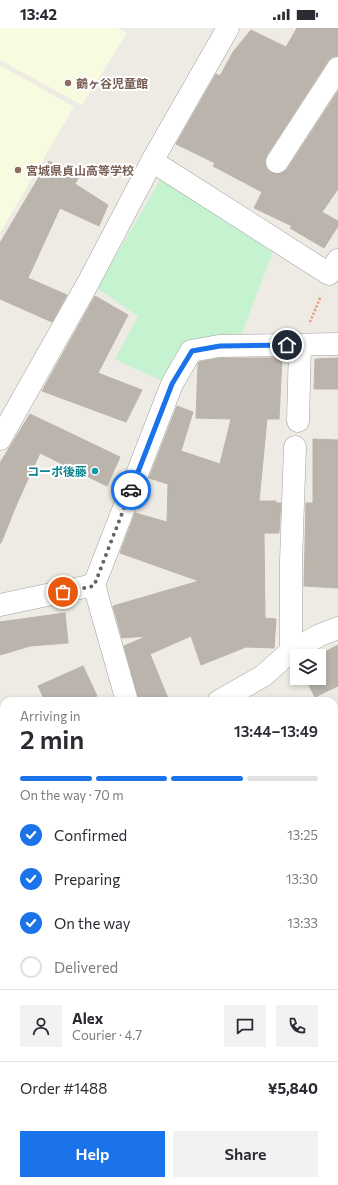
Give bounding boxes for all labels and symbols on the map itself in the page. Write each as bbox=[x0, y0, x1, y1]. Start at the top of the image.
place label: 鶴ヶ谷児童館 bbox=[76, 76, 148, 90]
marker: 鶴ヶ谷児童館 bbox=[63, 78, 73, 88]
place label: 宮城県貞山高等学校 bbox=[26, 163, 134, 177]
marker: 宮城県貞山高等学校 bbox=[13, 165, 23, 175]
pin bbox=[270, 328, 304, 362]
place label: コーポ後藤 bbox=[27, 464, 87, 478]
marker: コーポ後藤 bbox=[90, 466, 100, 476]
courier bbox=[111, 470, 151, 510]
pin bbox=[46, 575, 80, 609]

